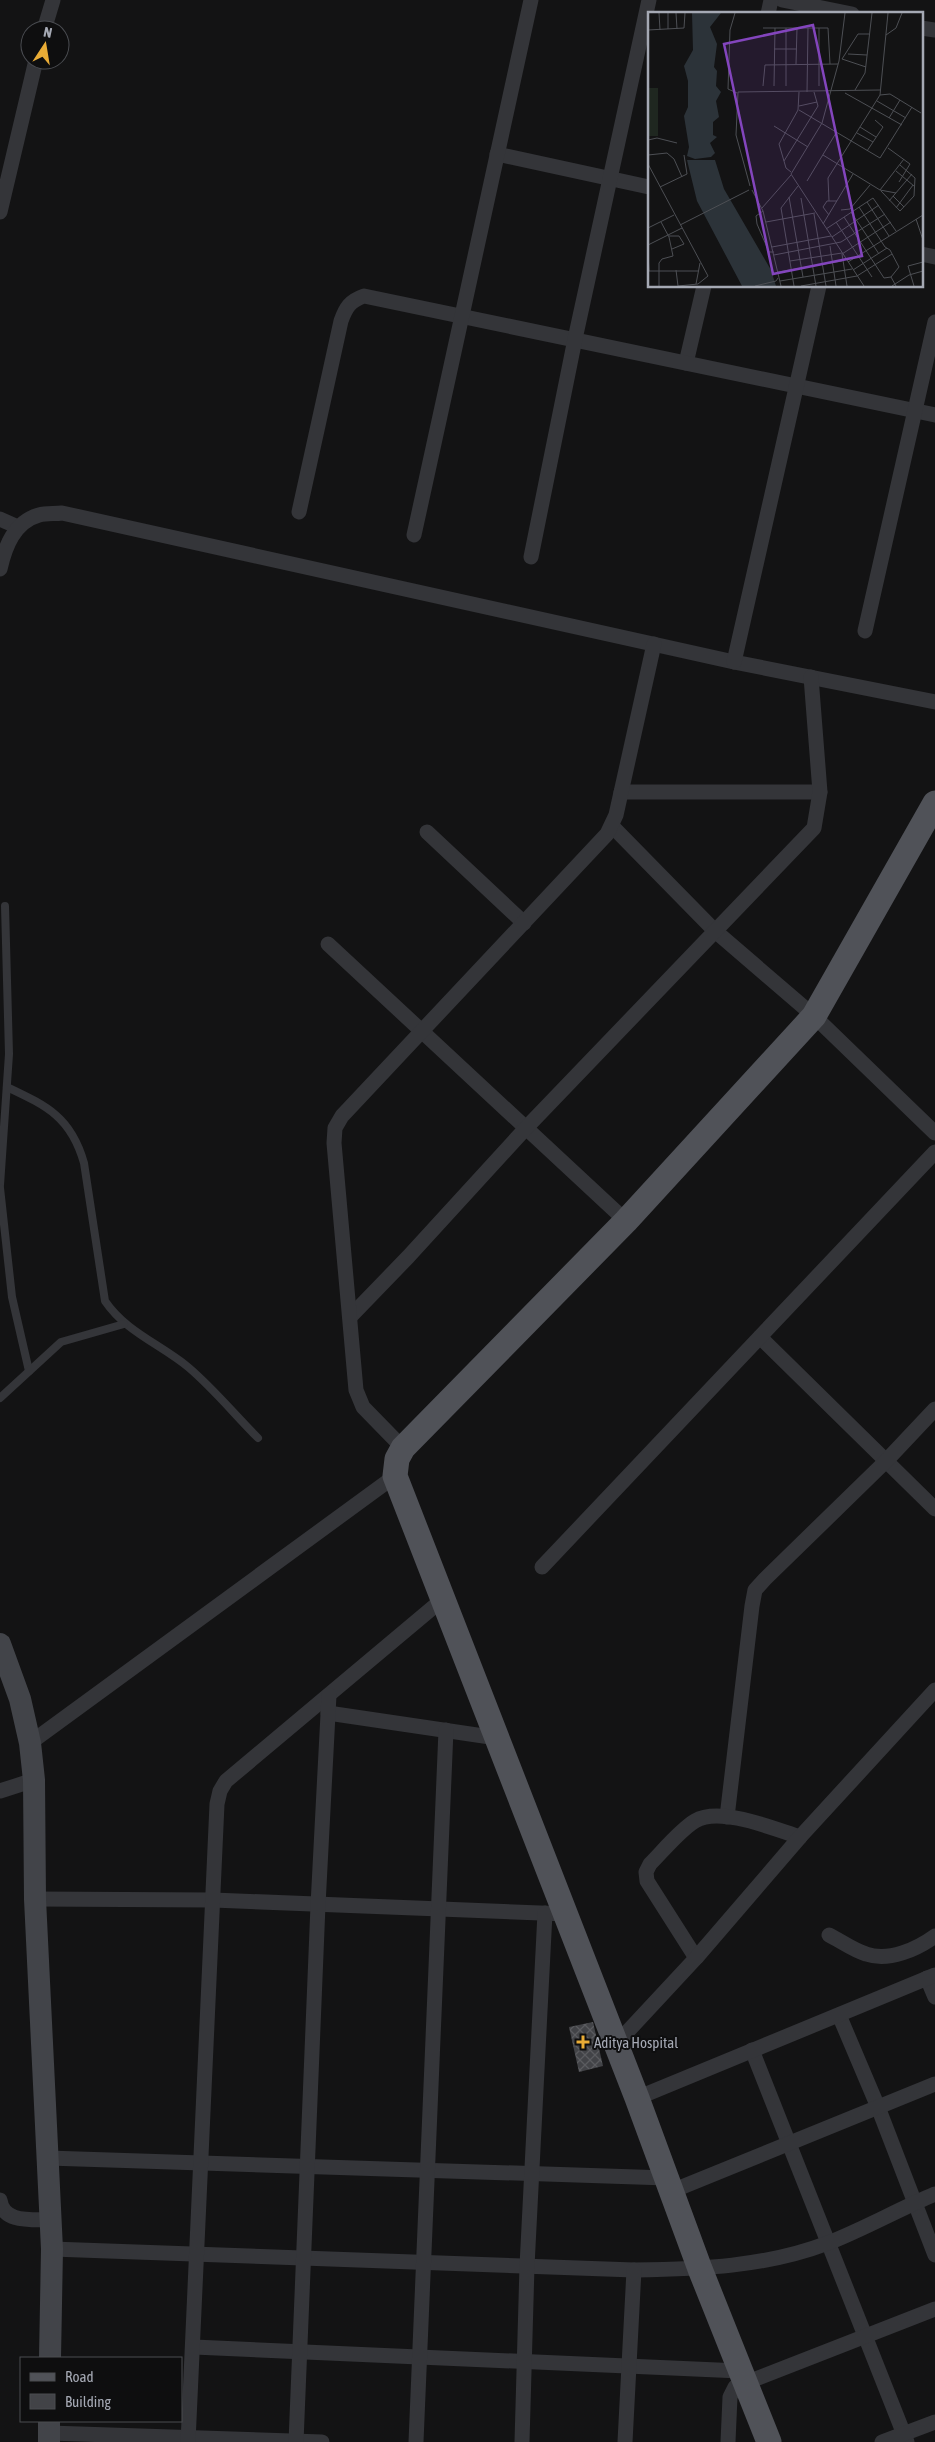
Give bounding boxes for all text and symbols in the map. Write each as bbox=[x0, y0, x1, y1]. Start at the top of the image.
inset map bbox=[648, 12, 922, 288]
north arrow bbox=[20, 20, 70, 70]
text: N bbox=[42, 24, 53, 41]
place label: Aditya Hospital bbox=[594, 2034, 678, 2051]
marker: Aditya Hospital bbox=[576, 2035, 590, 2049]
legend bbox=[20, 2357, 182, 2422]
text: Road bbox=[65, 2368, 94, 2385]
text: Building bbox=[65, 2393, 111, 2410]

